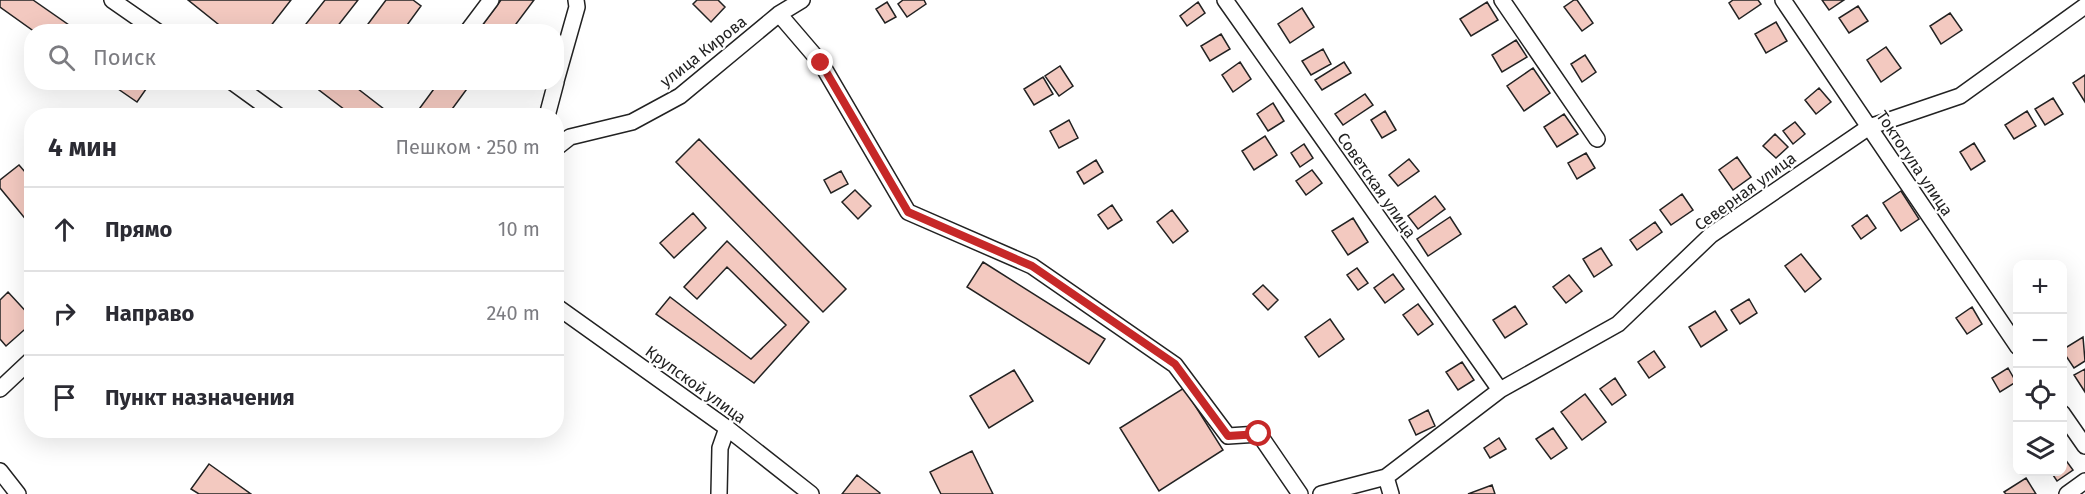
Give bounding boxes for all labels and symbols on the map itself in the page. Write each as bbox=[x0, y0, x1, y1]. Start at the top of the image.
street label: улица Кирова bbox=[656, 12, 750, 91]
route end bbox=[807, 49, 833, 75]
street label: Токтогула улица bbox=[1872, 107, 1957, 219]
street label: Советская улица bbox=[1333, 129, 1420, 242]
street label: Северная улица bbox=[1691, 148, 1800, 234]
street label: Крупской улица bbox=[642, 342, 750, 427]
route start bbox=[1245, 420, 1271, 446]

